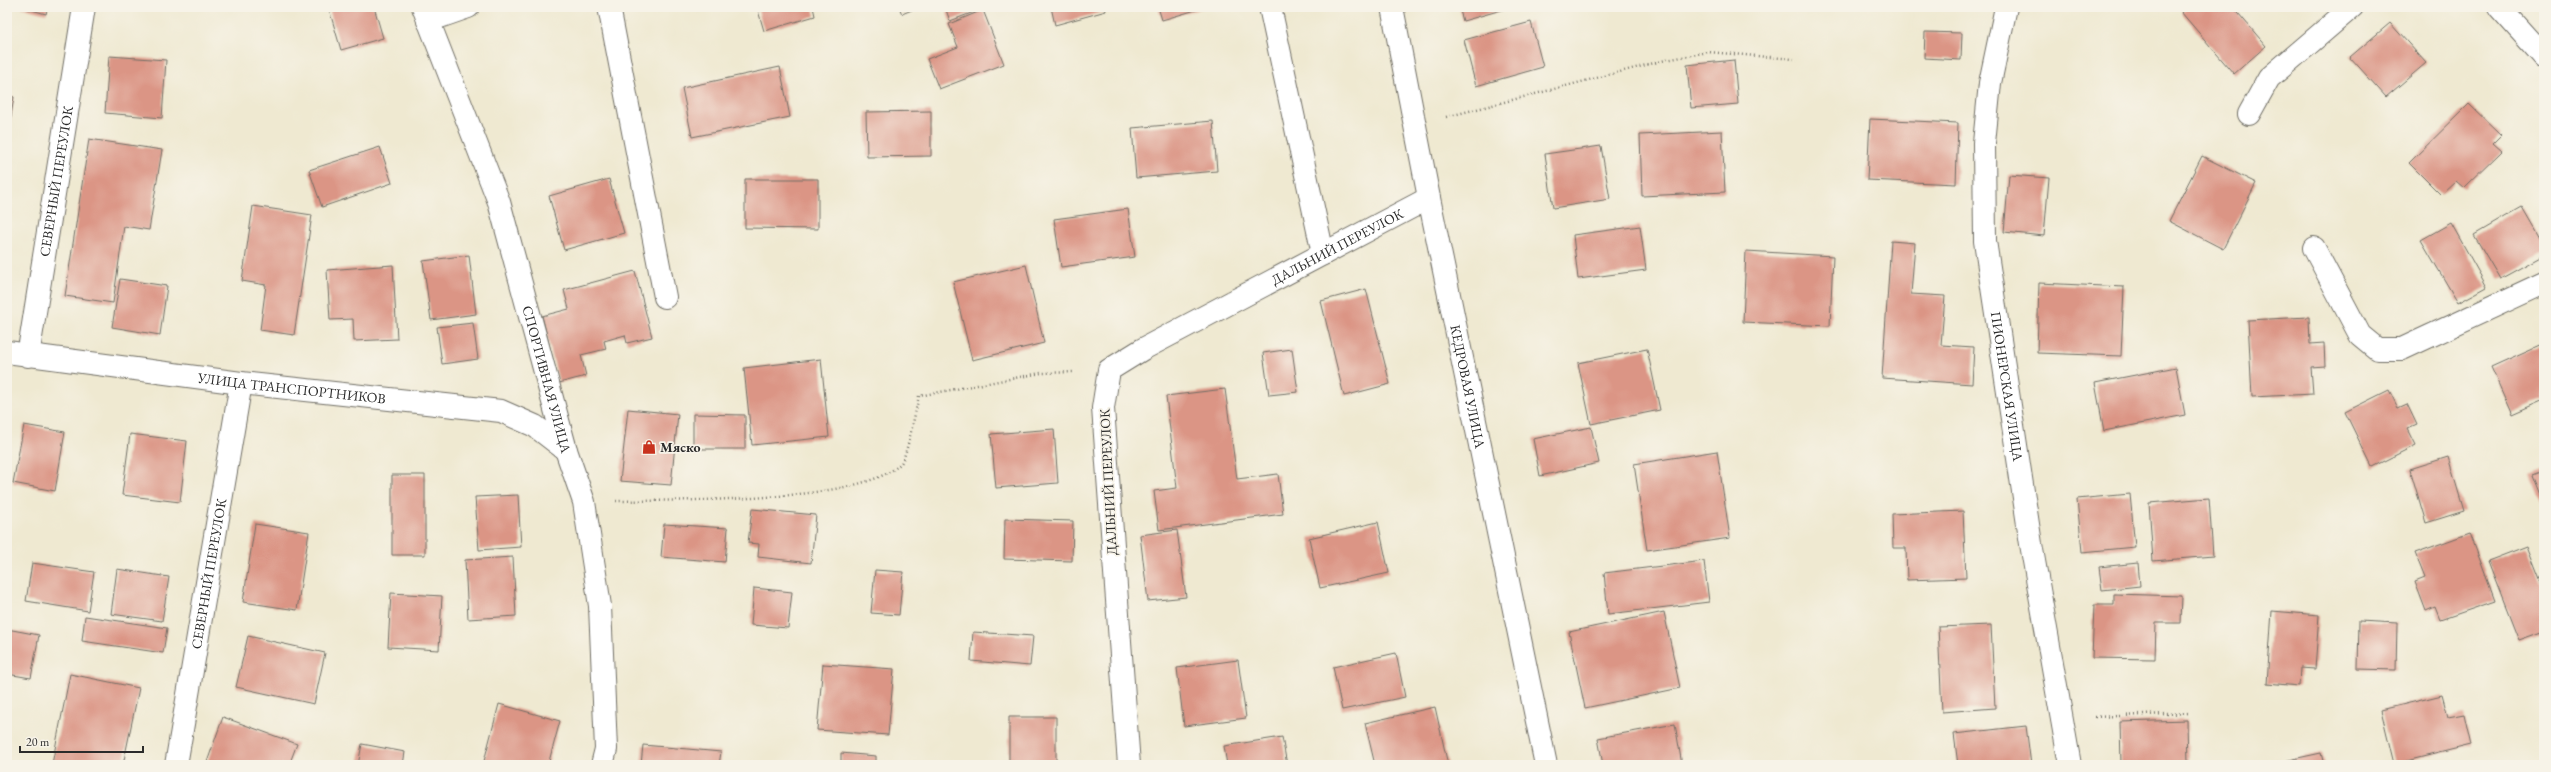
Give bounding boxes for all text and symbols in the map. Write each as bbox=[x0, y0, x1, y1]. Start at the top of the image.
street label: СЕВЕРНЫЙ ПЕРЕУЛОК bbox=[35, 104, 77, 258]
street label: ДАЛЬНИЙ ПЕРЕУЛОК bbox=[1268, 204, 1407, 289]
street label: СПОРТИВНАЯ УЛИЦА bbox=[518, 304, 575, 455]
street label: ПИОНЕРСКАЯ УЛИЦА bbox=[1987, 310, 2027, 463]
street label: КЕДРОВАЯ УЛИЦА bbox=[1446, 323, 1489, 450]
street label: УЛИЦА ТРАНСПОРТНИКОВ bbox=[196, 368, 387, 408]
street label: ДАЛЬНИЙ ПЕРЕУЛОК bbox=[1095, 408, 1121, 556]
place label: Мяско bbox=[660, 438, 701, 456]
shop icon: Мяско bbox=[641, 439, 657, 455]
street label: СЕВЕРНЫЙ ПЕРЕУЛОК bbox=[187, 496, 230, 650]
scale bar bbox=[20, 728, 143, 754]
text: 20 m bbox=[26, 734, 50, 750]

